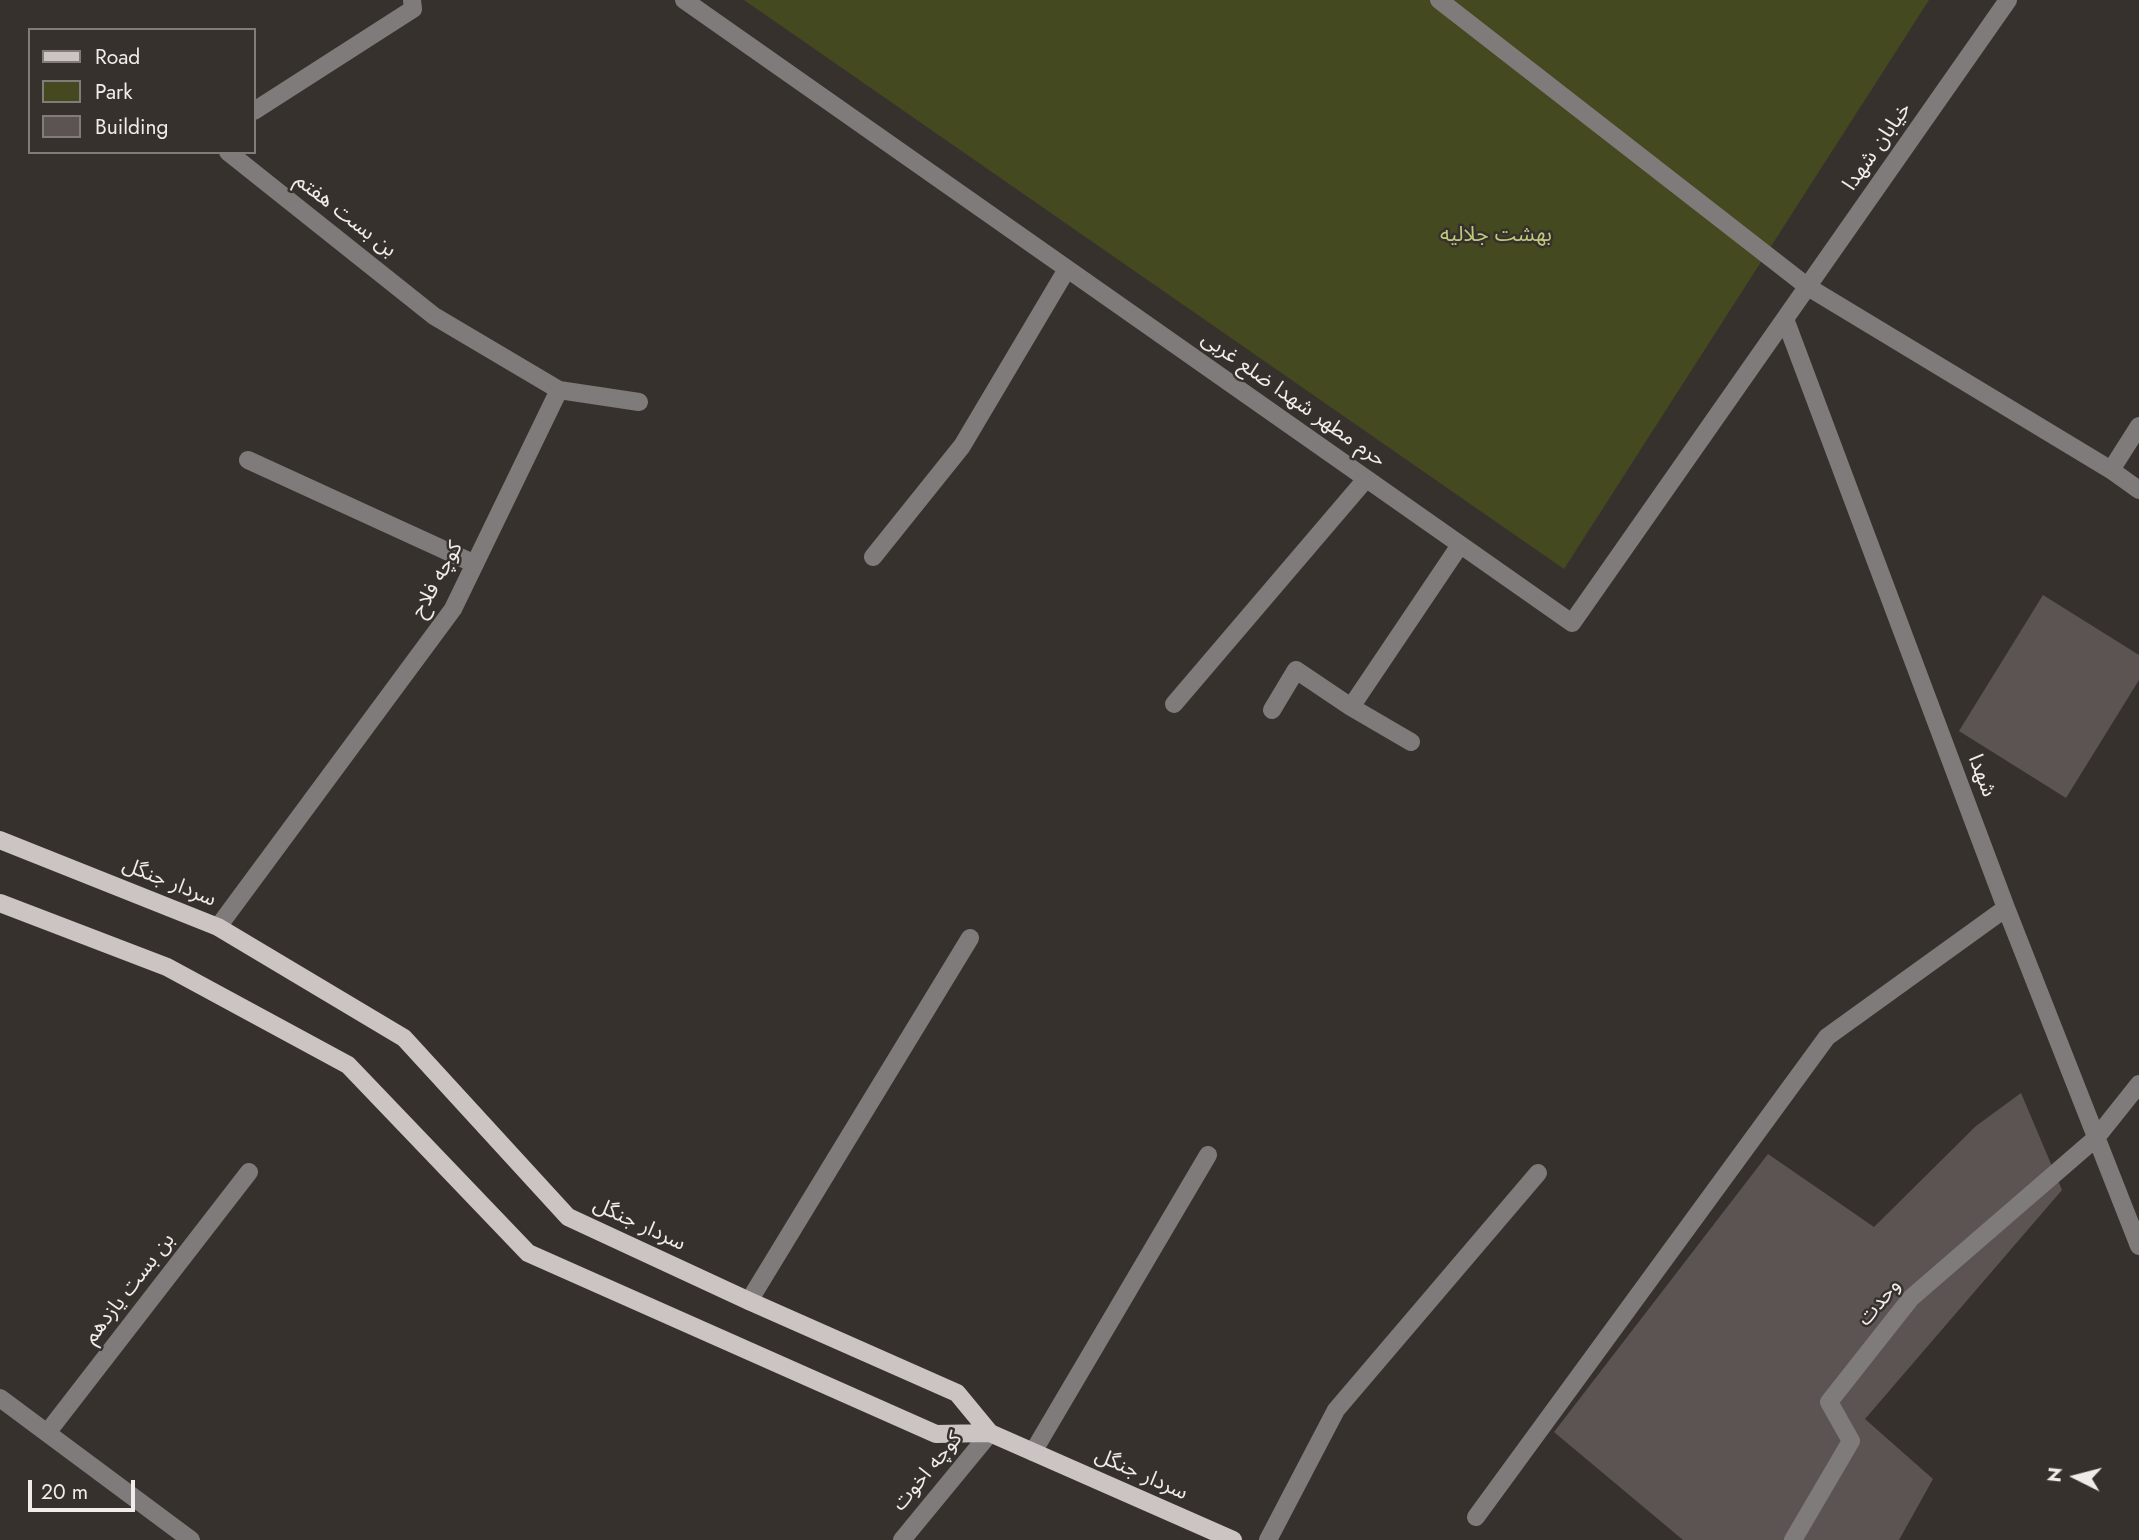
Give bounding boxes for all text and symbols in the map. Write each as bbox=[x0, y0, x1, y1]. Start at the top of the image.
legend bbox=[28, 28, 256, 154]
text: Road bbox=[95, 42, 140, 72]
text: Park bbox=[95, 77, 132, 107]
street label: خیابان شهدا bbox=[1838, 98, 1918, 196]
text: Building bbox=[95, 112, 168, 142]
street label: بن بست هفتم bbox=[289, 168, 401, 264]
park label: بهشت جلالیه bbox=[1440, 223, 1552, 249]
street label: حرم مطهر شهدا ضلع غربی bbox=[1196, 327, 1390, 473]
street label: کوچه فلاح bbox=[407, 538, 469, 622]
street label: شهدا bbox=[1961, 751, 2001, 801]
street label: سردار جنگل bbox=[119, 853, 219, 913]
street label: سردار جنگل bbox=[589, 1193, 689, 1257]
street label: بن بست یازدهم bbox=[79, 1229, 181, 1349]
street label: وحدت bbox=[1853, 1274, 1907, 1332]
street label: کوچه اخوت bbox=[888, 1427, 968, 1517]
north arrow bbox=[2041, 1442, 2111, 1512]
street label: سردار جنگل bbox=[1091, 1443, 1191, 1507]
scale bar bbox=[32, 1466, 138, 1510]
text: N bbox=[2040, 1466, 2069, 1484]
text: 20 m bbox=[41, 1477, 88, 1507]

